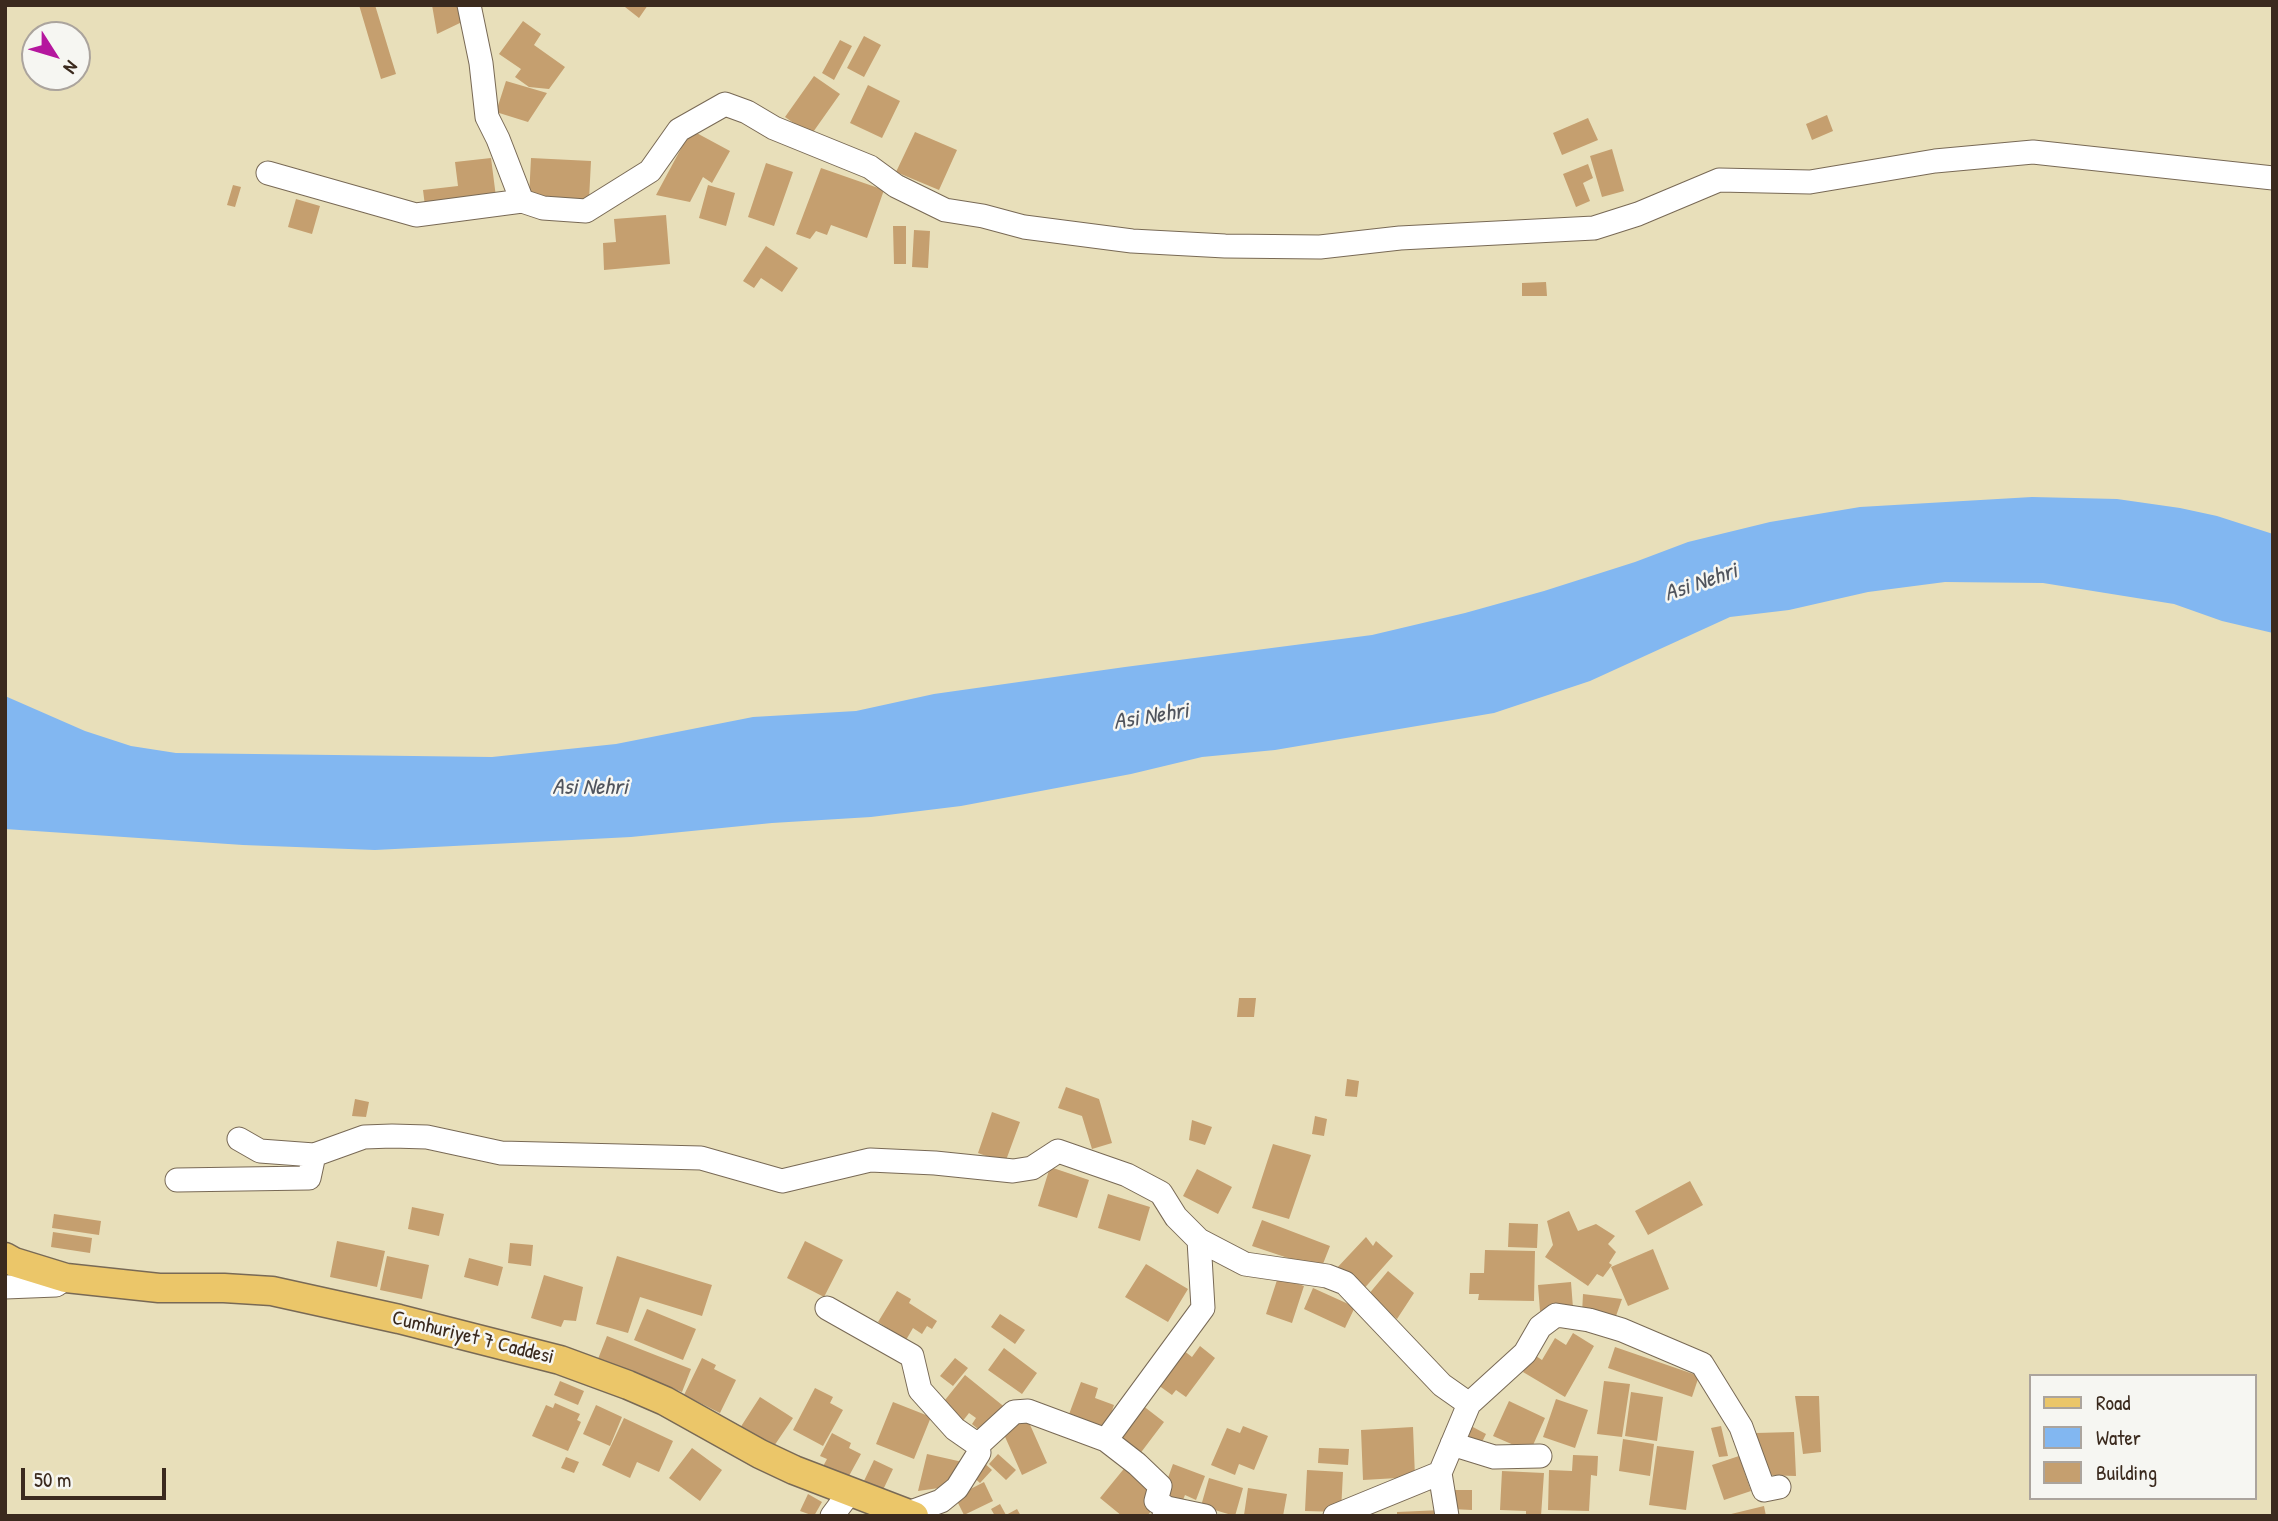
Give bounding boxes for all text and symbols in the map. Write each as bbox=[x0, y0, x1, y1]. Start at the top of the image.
north arrow bbox=[21, 21, 91, 91]
text: N bbox=[58, 56, 85, 79]
water label: Asi Nehri bbox=[1661, 558, 1741, 608]
water label: Asi Nehri bbox=[1112, 697, 1190, 737]
water label: Asi Nehri bbox=[552, 774, 628, 802]
street label: Cumhuriyet 7 Caddesi bbox=[389, 1306, 557, 1370]
legend bbox=[2030, 1374, 2257, 1500]
text: Road bbox=[2096, 1388, 2130, 1417]
text: Water bbox=[2096, 1423, 2141, 1452]
scale bar bbox=[24, 1454, 170, 1498]
text: Building bbox=[2096, 1458, 2157, 1487]
text: 50 m bbox=[34, 1465, 71, 1494]

